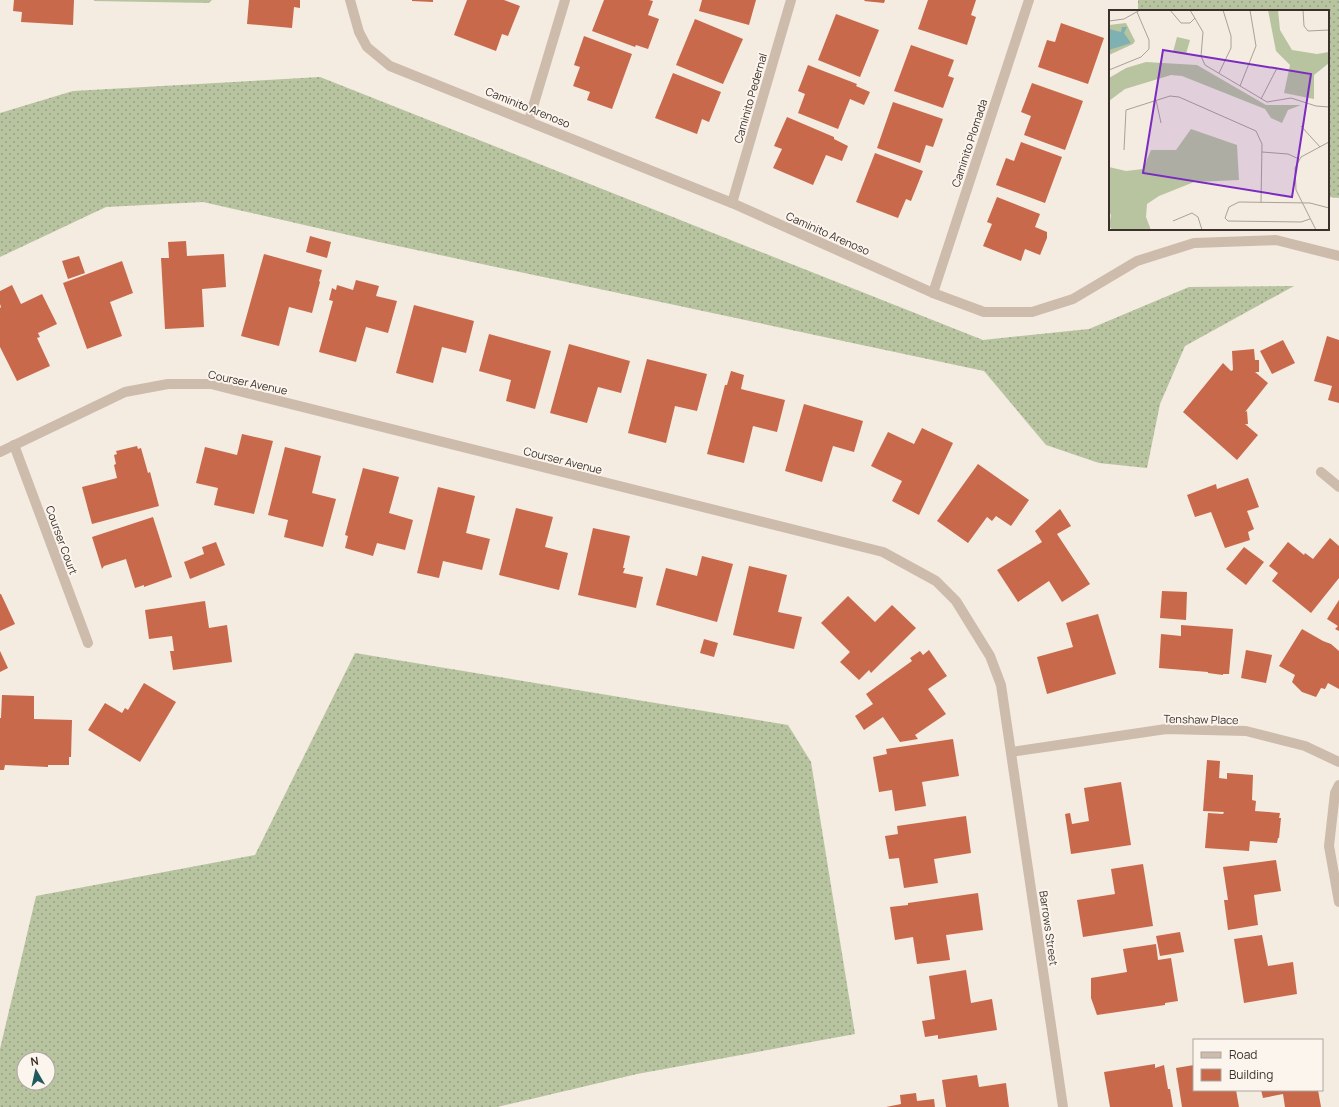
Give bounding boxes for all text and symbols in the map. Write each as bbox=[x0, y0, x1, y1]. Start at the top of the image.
inset map bbox=[1109, 10, 1329, 230]
street label: Caminito Pedernal bbox=[730, 51, 770, 145]
street label: Caminito Arenoso bbox=[483, 83, 573, 131]
street label: Caminito Plomada bbox=[948, 97, 990, 189]
street label: Caminito Arenoso bbox=[784, 208, 873, 258]
street label: Courser Avenue bbox=[207, 366, 290, 398]
street label: Courser Avenue bbox=[522, 443, 605, 477]
street label: Courser Court bbox=[43, 503, 81, 577]
street label: Tenshaw Place bbox=[1163, 711, 1239, 727]
street label: Barrows Street bbox=[1036, 890, 1062, 966]
legend bbox=[1193, 1039, 1323, 1091]
text: Road bbox=[1229, 1046, 1257, 1063]
north arrow bbox=[16, 1051, 56, 1091]
text: N bbox=[29, 1053, 40, 1069]
text: Building bbox=[1229, 1066, 1273, 1083]

